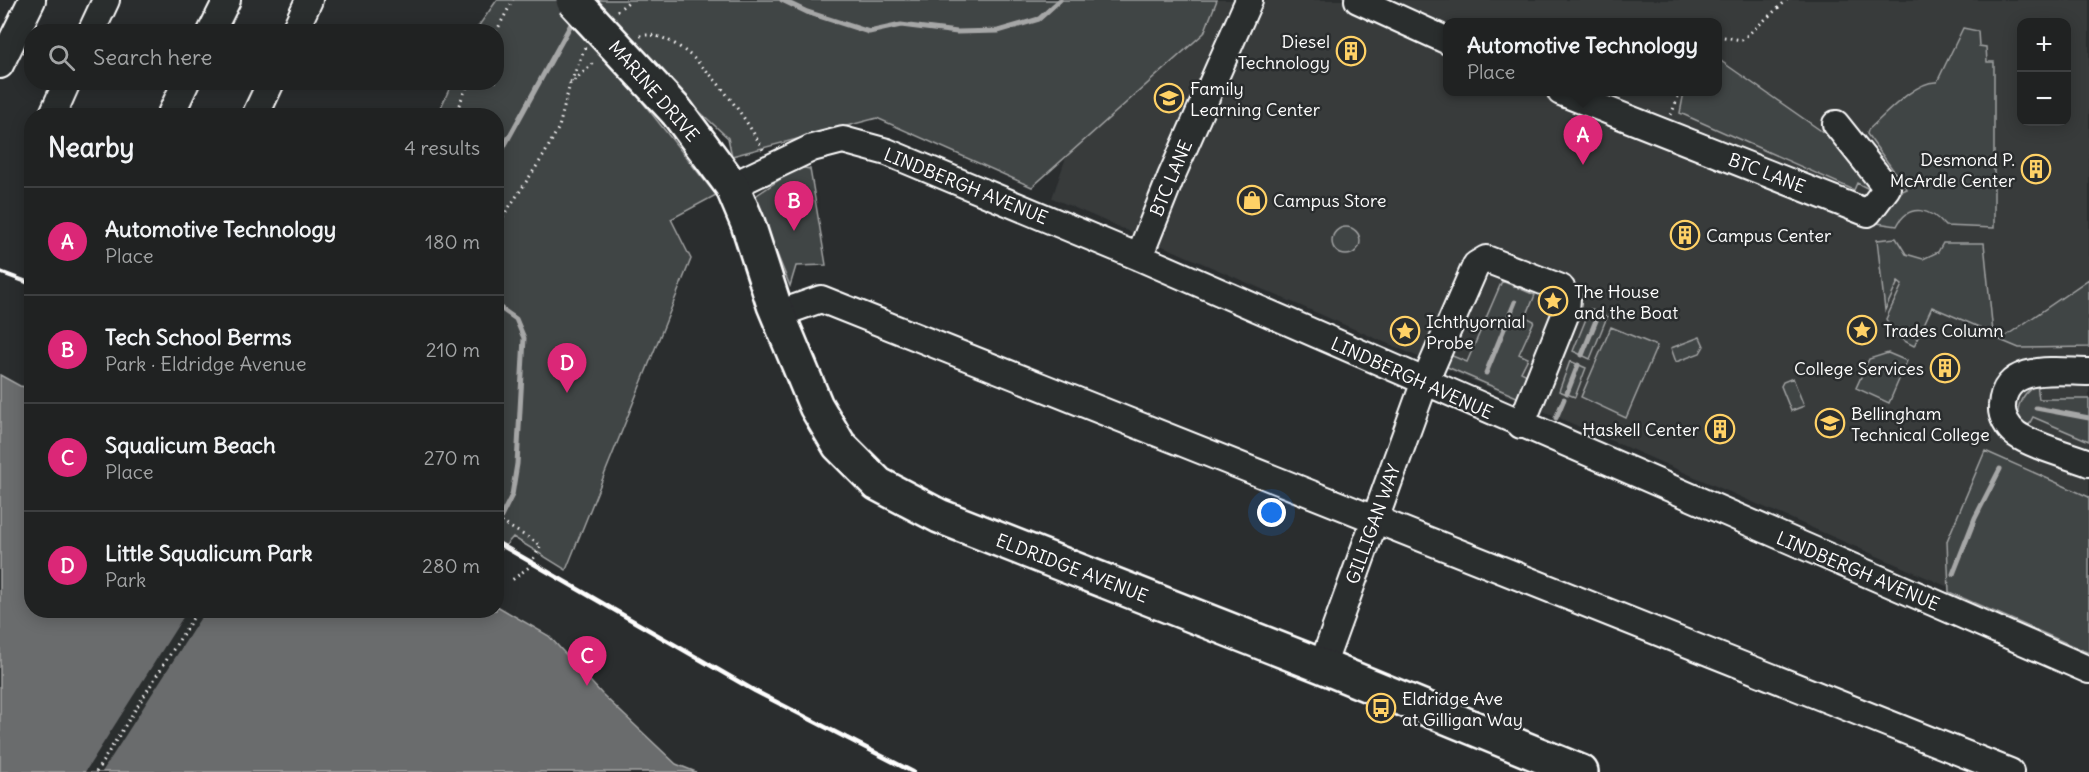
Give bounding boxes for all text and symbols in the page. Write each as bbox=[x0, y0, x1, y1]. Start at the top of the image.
popup bbox=[1443, 18, 1722, 96]
map controls bbox=[2017, 18, 2071, 126]
button: + bbox=[2017, 18, 2071, 72]
search box bbox=[24, 24, 504, 90]
place label: Diesel Technology bbox=[1238, 30, 1330, 74]
text: Automotive Technology bbox=[1467, 31, 1698, 59]
building icon: Diesel Technology bbox=[1335, 35, 1367, 67]
street label: MARINE DRIVE bbox=[604, 36, 704, 146]
icon: search bbox=[45, 41, 78, 74]
text: Search here bbox=[93, 43, 212, 71]
text: Place bbox=[1467, 59, 1515, 84]
button: − bbox=[2017, 72, 2071, 126]
place label: Family Learning Center bbox=[1190, 77, 1321, 121]
school or university icon: Family Learning Center bbox=[1153, 82, 1185, 114]
pin: A bbox=[1564, 116, 1602, 165]
text: Nearby bbox=[48, 131, 134, 164]
text: 4 results bbox=[404, 135, 480, 160]
street label: BTC LANE bbox=[1145, 136, 1197, 220]
street label: LINDBERGH AVENUE bbox=[881, 143, 1051, 229]
street label: BTC LANE bbox=[1725, 148, 1809, 198]
place label: Desmond P. McArdle Center bbox=[1890, 148, 2016, 192]
building icon: Desmond P. McArdle Center bbox=[2020, 153, 2052, 185]
pin: B bbox=[774, 182, 814, 231]
shop icon: Campus Store bbox=[1236, 184, 1268, 216]
place label: Campus Store bbox=[1273, 189, 1386, 212]
text: Automotive Technology bbox=[105, 215, 336, 243]
building icon: Campus Center bbox=[1669, 219, 1701, 251]
place label: Campus Center bbox=[1706, 224, 1832, 247]
text: A bbox=[61, 229, 74, 254]
text: 180 m bbox=[425, 229, 480, 254]
text: Place bbox=[105, 243, 153, 268]
place label: The House and the Boat bbox=[1574, 280, 1678, 324]
place icon: The House and the Boat bbox=[1537, 285, 1569, 317]
place label: Ichthyornial Probe bbox=[1426, 310, 1526, 354]
place icon: Trades Column bbox=[1846, 314, 1878, 346]
place icon: Ichthyornial Probe bbox=[1389, 315, 1421, 347]
place label: Trades Column bbox=[1883, 319, 2004, 342]
text: Tech School Berms bbox=[105, 323, 292, 351]
street label: LINDBERGH AVENUE bbox=[1327, 332, 1497, 424]
text: B bbox=[61, 337, 74, 362]
text: 210 m bbox=[426, 337, 480, 362]
pin: D bbox=[548, 344, 586, 393]
text: Park · Eldridge Avenue bbox=[105, 351, 306, 376]
building icon: College Services bbox=[1929, 352, 1961, 384]
place label: College Services bbox=[1794, 357, 1924, 380]
place label: Bellingham Technical College bbox=[1851, 402, 1990, 446]
school or university icon: Bellingham Technical College bbox=[1814, 407, 1846, 439]
building icon: Haskell Center bbox=[1704, 413, 1736, 445]
place label: Haskell Center bbox=[1582, 418, 1700, 441]
text: Squalicum Beach bbox=[105, 431, 276, 459]
text: C bbox=[61, 445, 74, 470]
text: 270 m bbox=[424, 445, 480, 470]
text: Place bbox=[105, 459, 153, 484]
street label: GILLIGAN WAY bbox=[1341, 461, 1405, 587]
your location bbox=[1257, 498, 1286, 527]
street label: LINDBERGH AVENUE bbox=[1773, 526, 1943, 616]
street label: ELDRIDGE AVENUE bbox=[993, 528, 1151, 608]
text: Little Squalicum Park bbox=[105, 539, 312, 567]
text: D bbox=[60, 553, 75, 578]
text: 280 m bbox=[422, 553, 480, 578]
text: Park bbox=[105, 567, 146, 592]
pin: C bbox=[568, 636, 606, 686]
place label: Eldridge Ave at Gilligan Way bbox=[1402, 687, 1523, 731]
bus stop icon: Eldridge Ave at Gilligan Way bbox=[1365, 692, 1397, 724]

